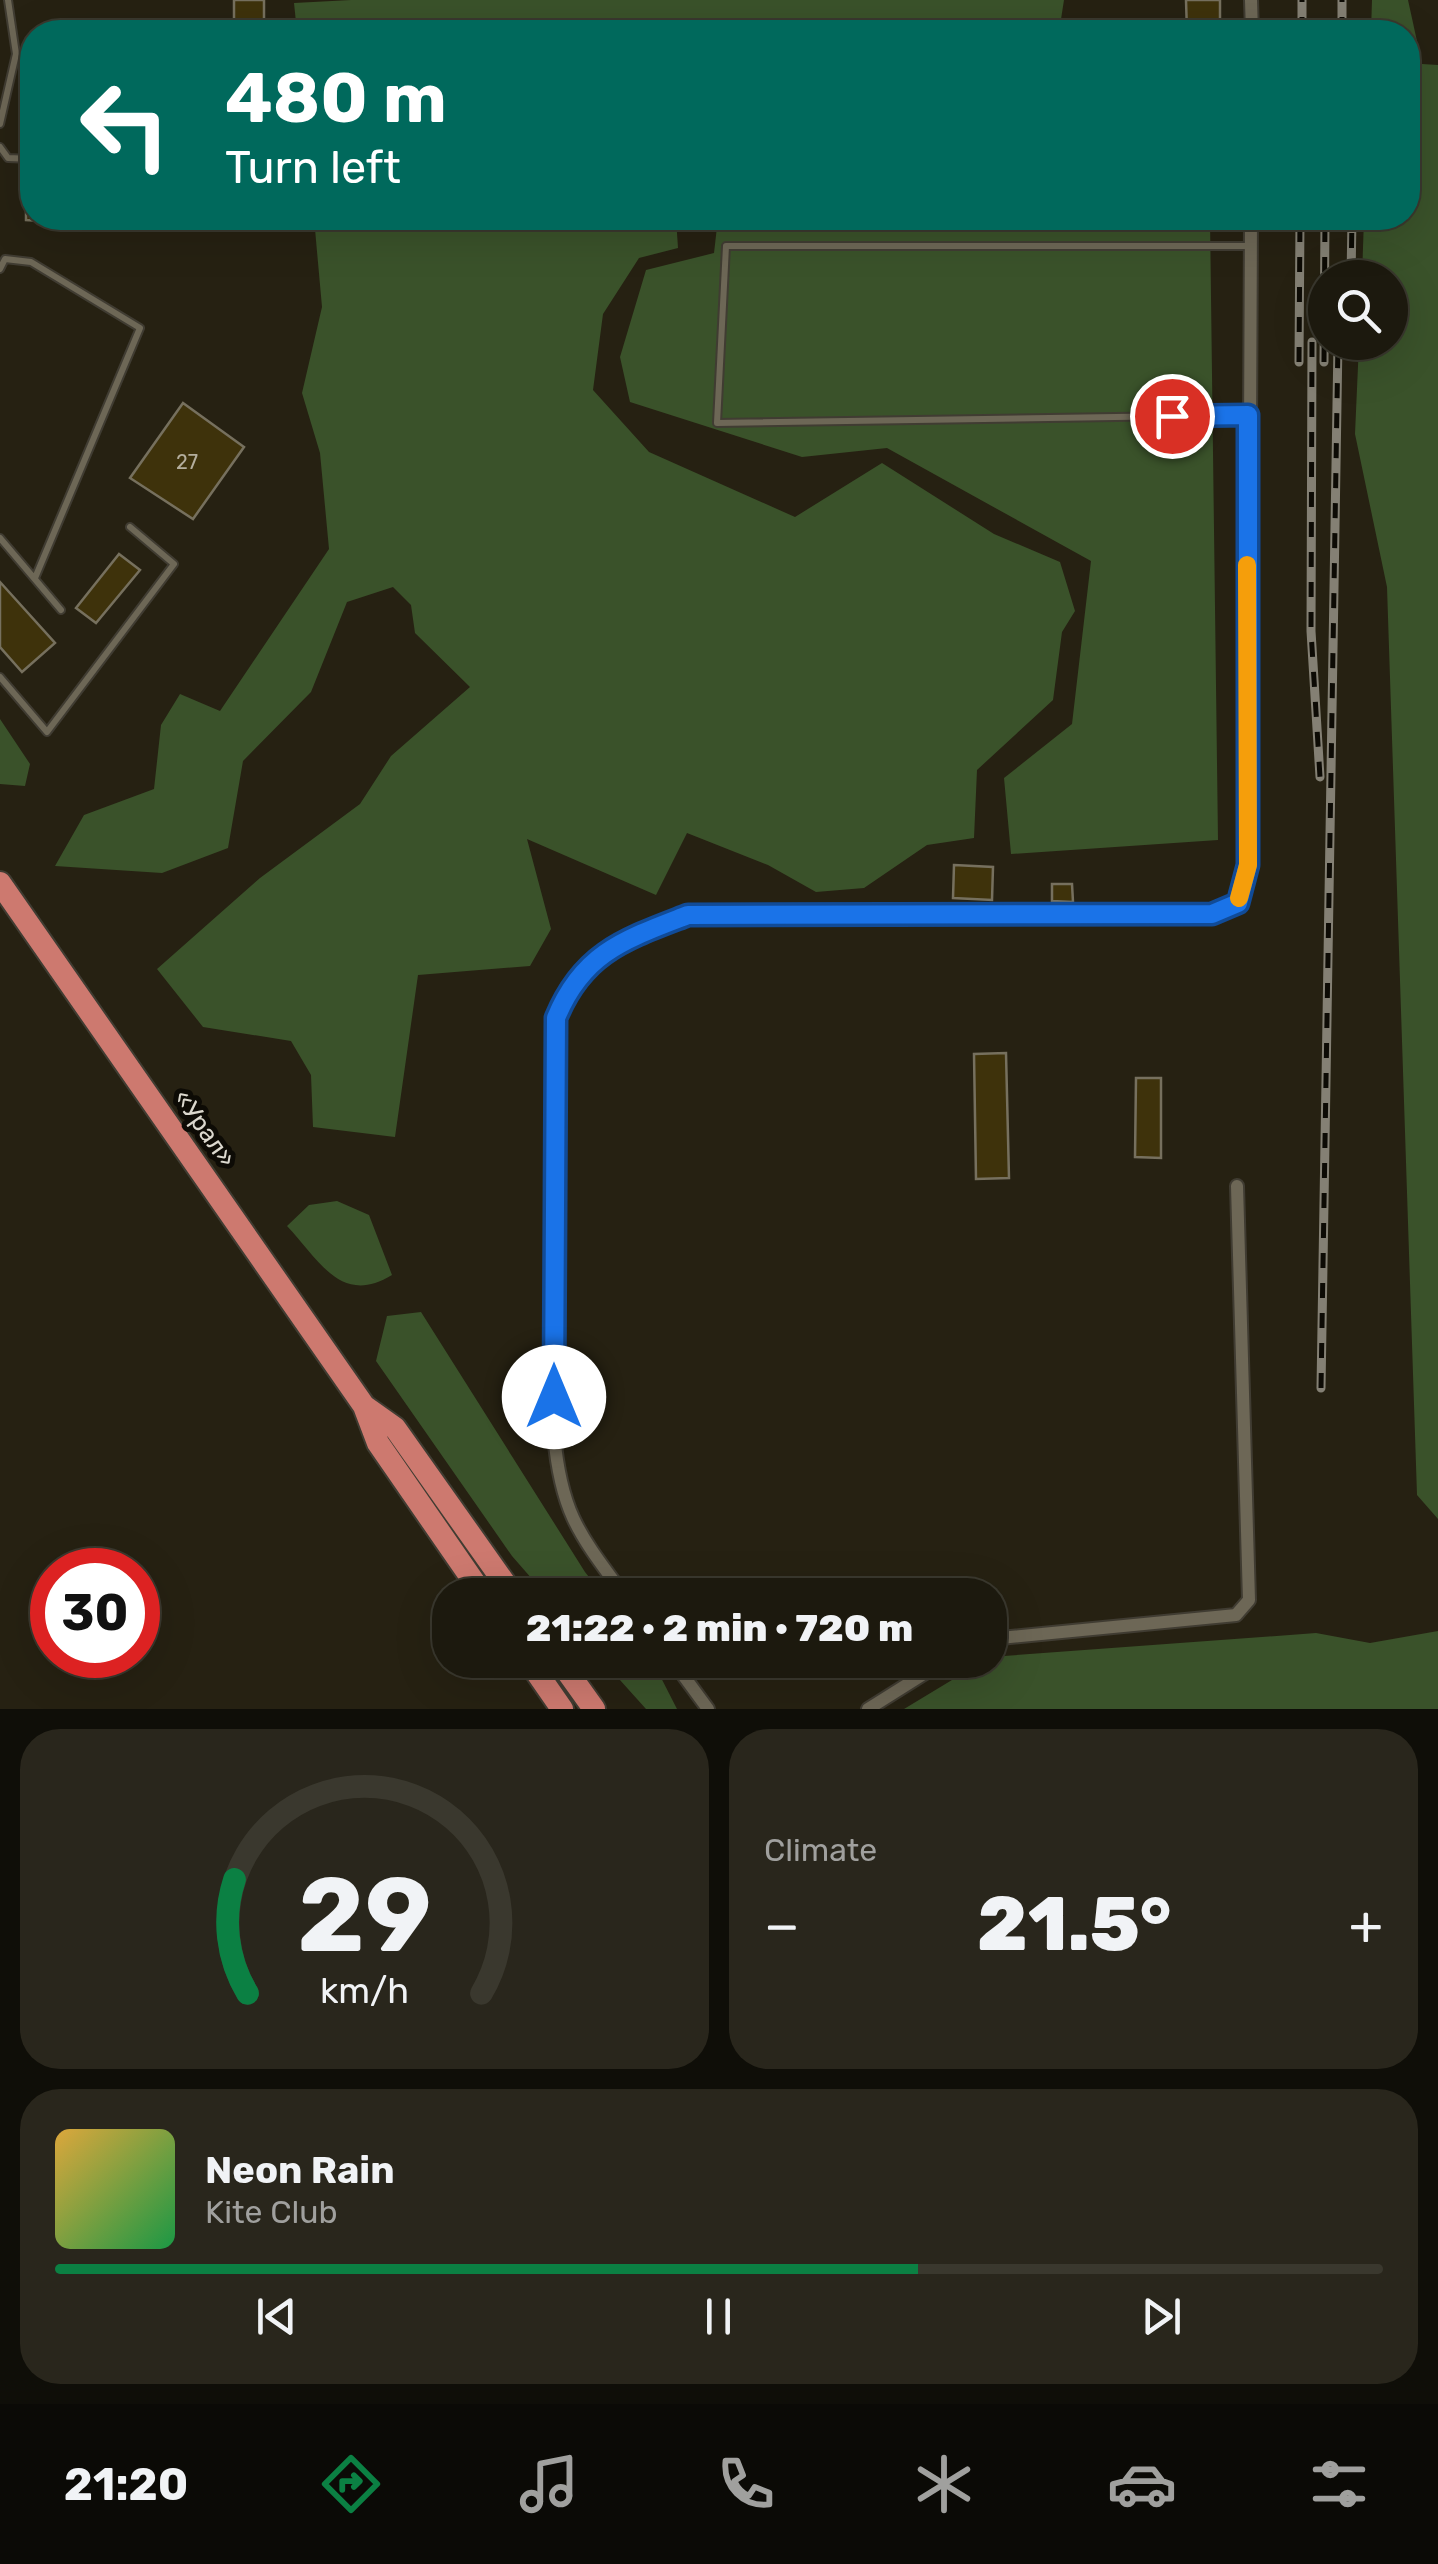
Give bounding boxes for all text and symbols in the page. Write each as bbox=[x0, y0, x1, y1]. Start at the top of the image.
text: 480 m bbox=[225, 57, 447, 140]
icon: left bbox=[60, 60, 190, 190]
text: Turn left bbox=[225, 141, 401, 194]
map controls bbox=[1308, 260, 1408, 360]
button: search bbox=[1308, 260, 1408, 360]
pin bbox=[1130, 374, 1215, 459]
icon: arrive bbox=[1145, 389, 1200, 444]
house number: 27 bbox=[176, 450, 198, 474]
street label: «Урал» bbox=[168, 1084, 242, 1172]
position arrow bbox=[502, 1345, 606, 1449]
speed limit sign: 30 bbox=[30, 1548, 160, 1678]
text: 21:22 · 2 min · 720 m bbox=[526, 1605, 913, 1651]
text: Climate bbox=[764, 1831, 877, 1869]
text: 29 bbox=[297, 1854, 432, 1977]
text: 21.5° bbox=[977, 1880, 1171, 1969]
text: − bbox=[764, 1893, 800, 1958]
text: + bbox=[1349, 1893, 1383, 1958]
text: km/h bbox=[320, 1970, 409, 2012]
text: Neon Rain bbox=[205, 2147, 395, 2193]
text: Kite Club bbox=[205, 2193, 338, 2231]
icon: previous bbox=[249, 2289, 304, 2344]
icon: pause bbox=[691, 2289, 746, 2344]
icon: next bbox=[1134, 2289, 1189, 2344]
icon: directions bbox=[316, 2449, 386, 2519]
icon: music bbox=[514, 2449, 584, 2519]
icon: phone bbox=[711, 2449, 781, 2519]
icon: climate bbox=[909, 2449, 979, 2519]
icon: car bbox=[1107, 2449, 1177, 2519]
icon: filters bbox=[1304, 2449, 1374, 2519]
text: 21:20 bbox=[64, 2458, 188, 2511]

